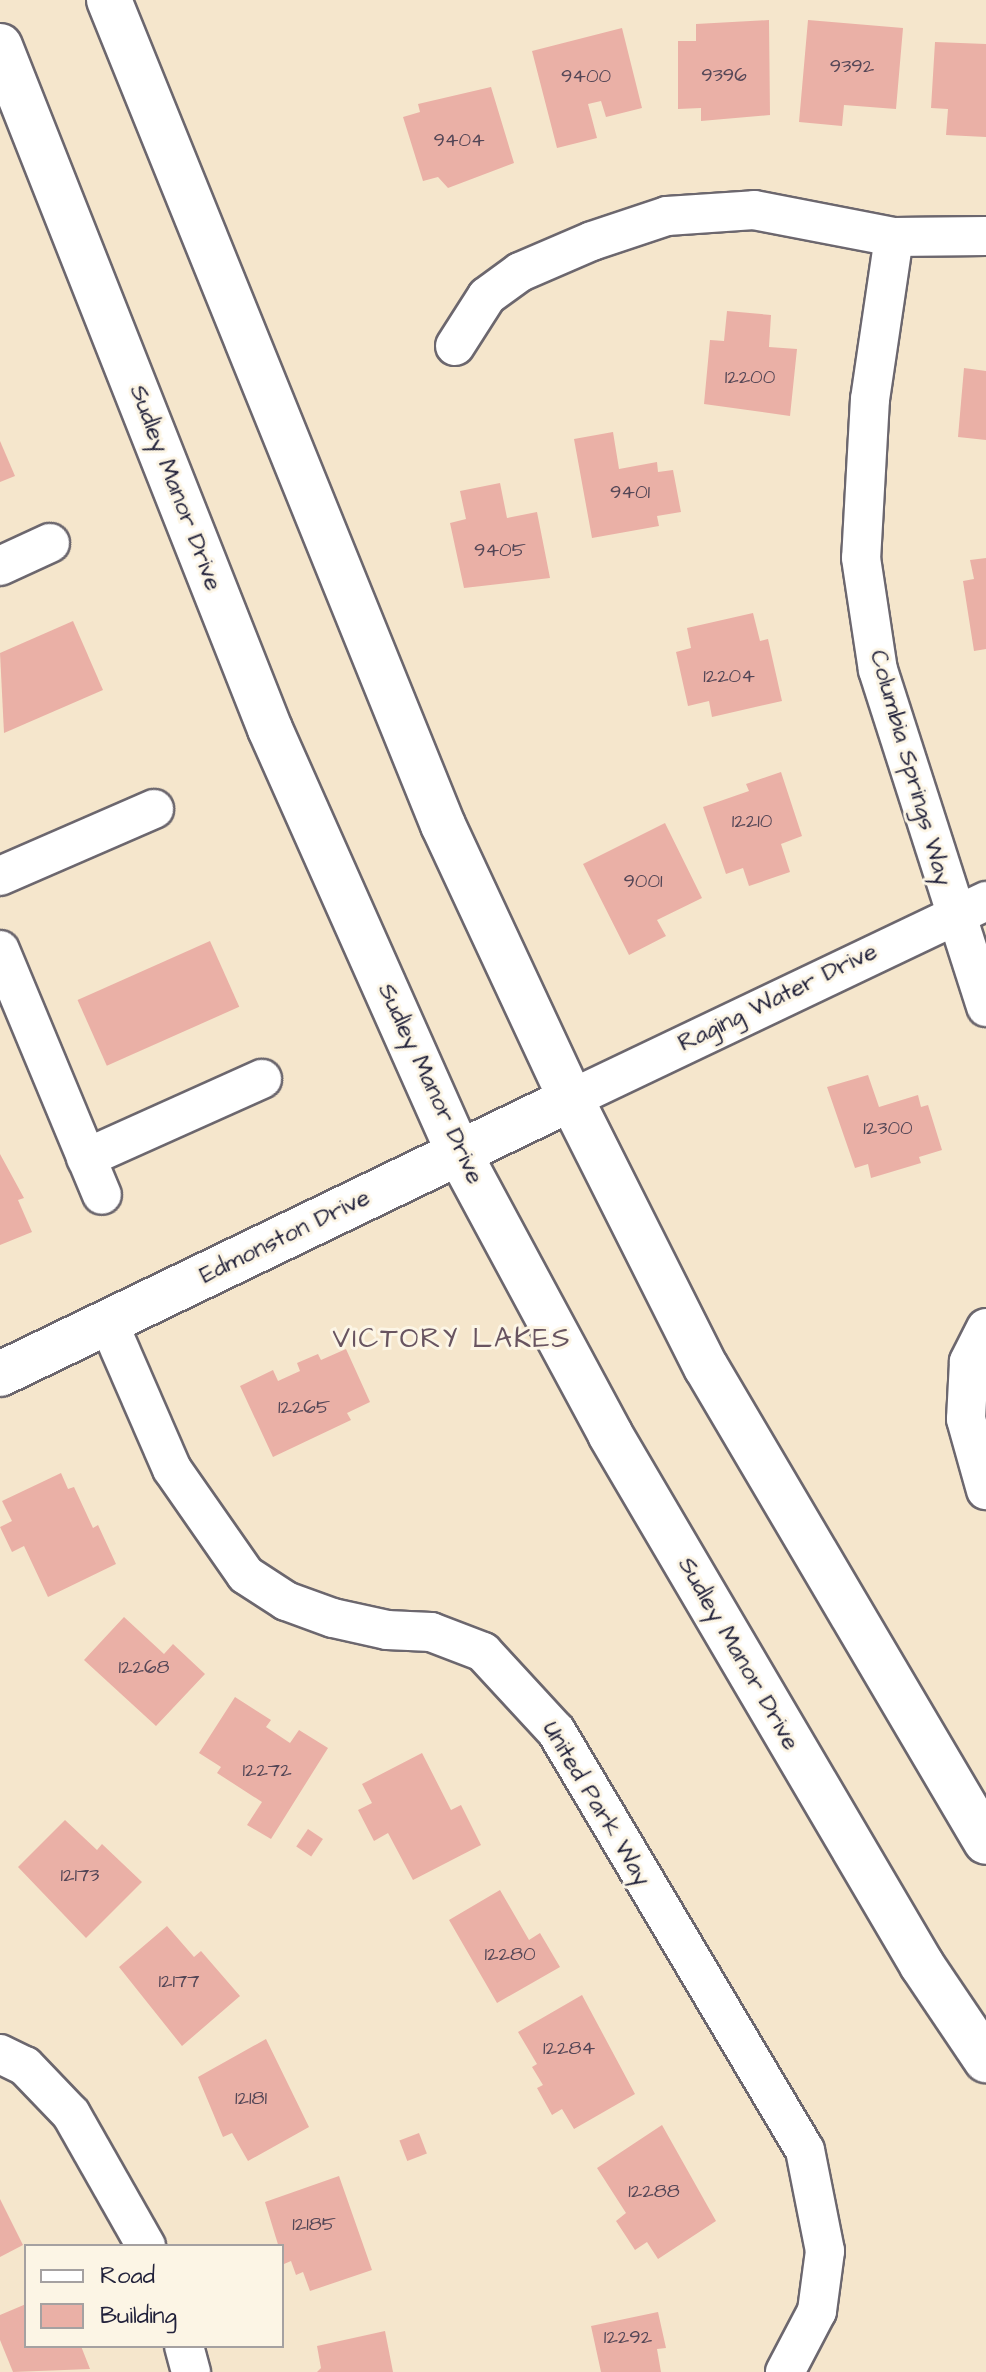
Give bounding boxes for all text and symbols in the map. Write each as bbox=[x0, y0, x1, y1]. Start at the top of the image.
house number: 9392 bbox=[830, 54, 874, 78]
house number: 9396 bbox=[701, 63, 747, 87]
house number: 9400 bbox=[561, 64, 611, 88]
house number: 9404 bbox=[433, 128, 485, 152]
house number: 12200 bbox=[725, 365, 775, 389]
street label: Sudley Manor Drive bbox=[123, 381, 227, 595]
house number: 9401 bbox=[610, 480, 650, 504]
house number: 9405 bbox=[474, 538, 526, 562]
street label: Columbia Springs Way bbox=[863, 647, 957, 889]
house number: 12204 bbox=[703, 664, 755, 688]
house number: 12210 bbox=[732, 809, 772, 833]
house number: 9001 bbox=[623, 869, 663, 893]
street label: Raging Water Drive bbox=[674, 937, 882, 1059]
street label: Sudley Manor Drive bbox=[371, 979, 489, 1189]
house number: 12300 bbox=[863, 1116, 913, 1140]
street label: Edmonston Drive bbox=[195, 1183, 375, 1291]
district label: VICTORY LAKES bbox=[333, 1322, 571, 1356]
house number: 12265 bbox=[278, 1395, 330, 1419]
street label: Sudley Manor Drive bbox=[671, 1553, 805, 1755]
house number: 12268 bbox=[119, 1655, 169, 1679]
street label: United Park Way bbox=[536, 1717, 656, 1891]
house number: 12272 bbox=[242, 1758, 292, 1782]
house number: 12173 bbox=[60, 1863, 100, 1887]
house number: 12280 bbox=[484, 1942, 536, 1966]
house number: 12177 bbox=[158, 1969, 200, 1993]
house number: 12284 bbox=[543, 2036, 595, 2060]
house number: 12181 bbox=[235, 2086, 267, 2110]
house number: 12288 bbox=[628, 2179, 680, 2203]
house number: 12185 bbox=[292, 2212, 336, 2236]
legend bbox=[24, 2244, 284, 2348]
text: Road bbox=[100, 2259, 155, 2293]
text: Building bbox=[100, 2299, 177, 2333]
house number: 12292 bbox=[604, 2325, 652, 2349]

